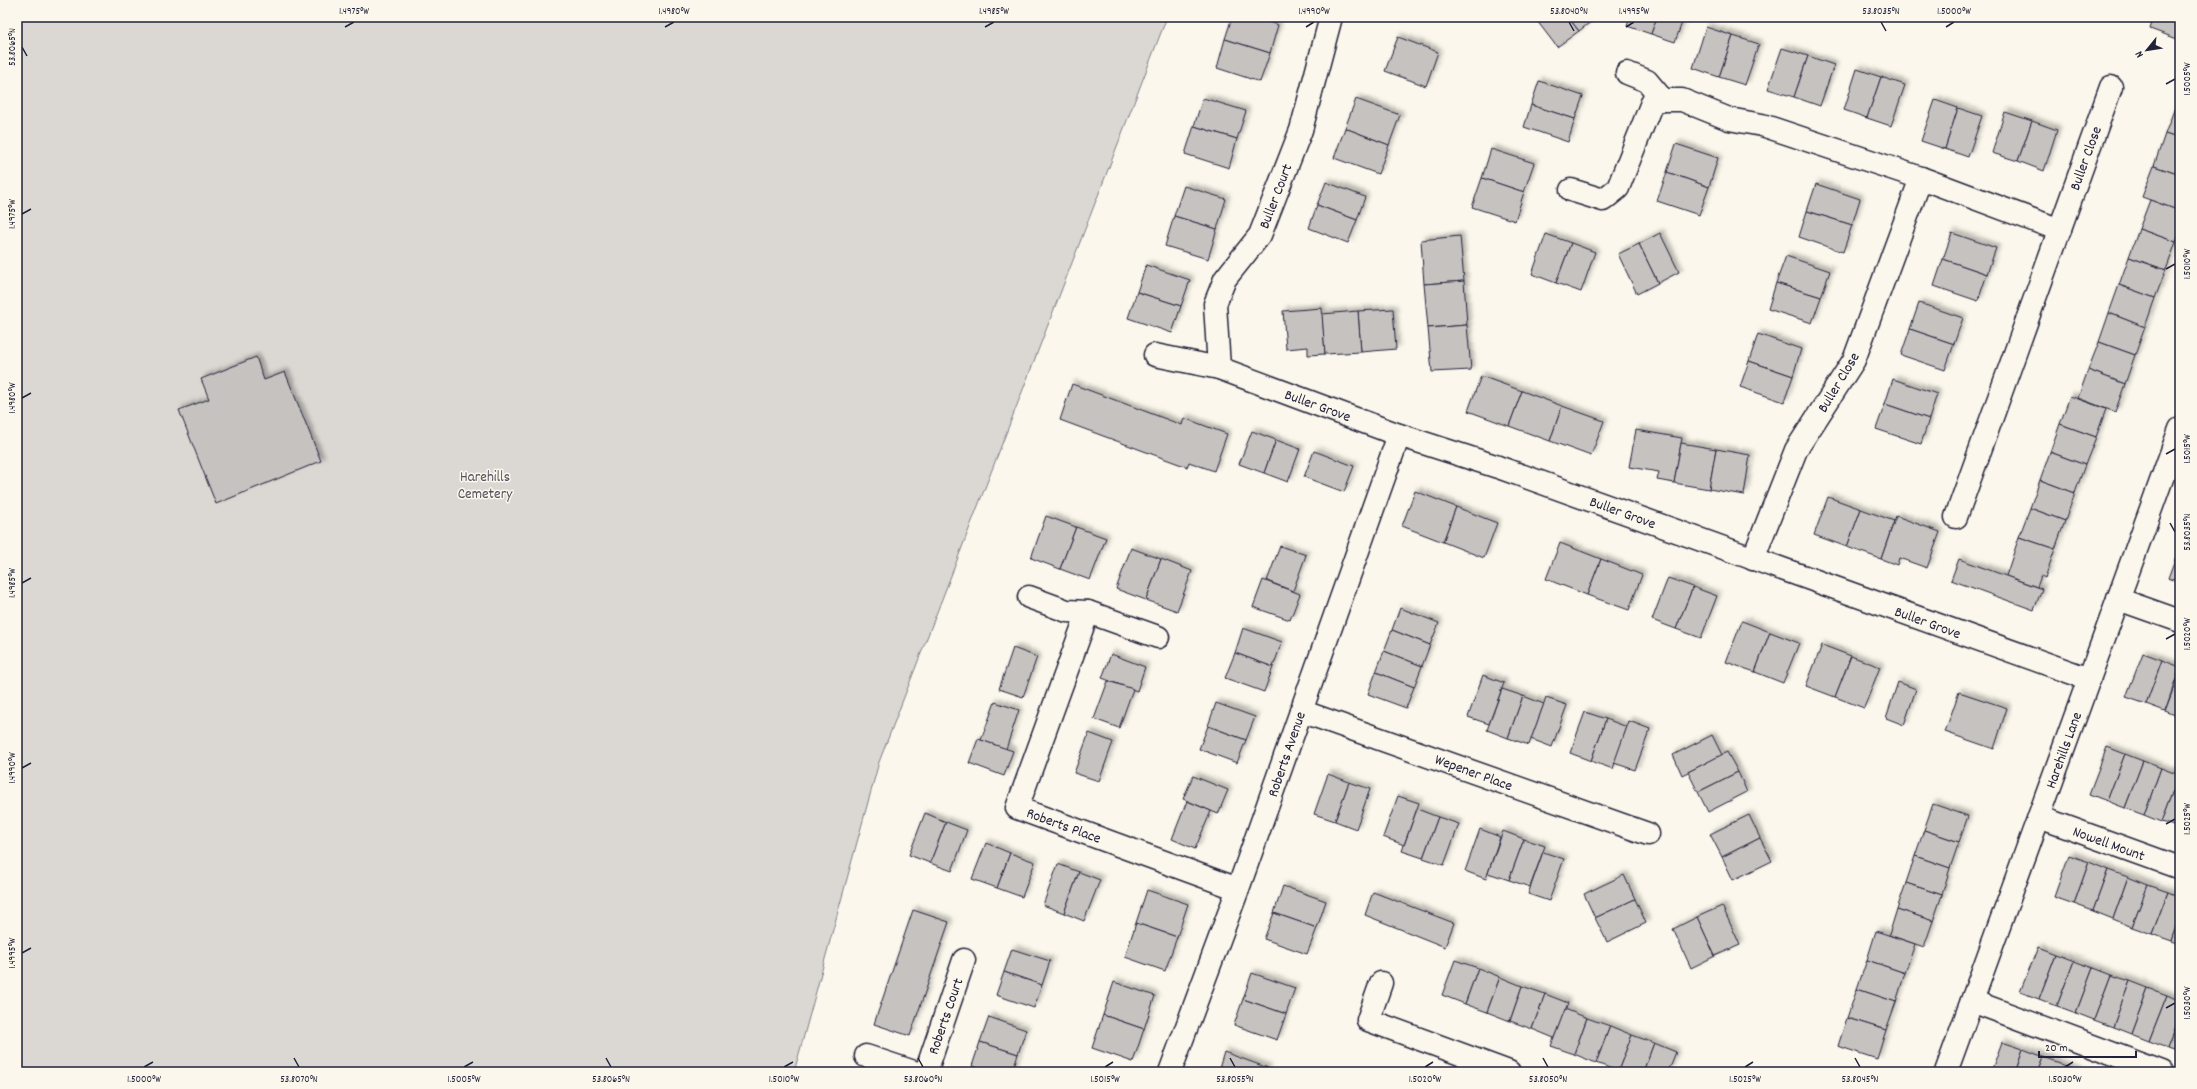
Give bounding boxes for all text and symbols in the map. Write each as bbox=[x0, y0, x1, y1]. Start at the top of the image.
text: 1.4975°W bbox=[339, 5, 369, 19]
text: 1.4980°W bbox=[659, 5, 690, 19]
text: 1.4985°W bbox=[979, 5, 1009, 19]
text: 1.4990°W bbox=[1298, 5, 1330, 19]
text: 53.8040°N bbox=[1550, 5, 1588, 19]
text: 1.4995°W bbox=[1619, 5, 1650, 19]
text: 53.8035°N bbox=[1862, 5, 1900, 19]
text: 1.5000°W bbox=[1937, 5, 1971, 19]
text: 53.8065°N bbox=[6, 28, 20, 66]
north arrow bbox=[2127, 30, 2167, 70]
text: N bbox=[2132, 47, 2148, 60]
text: 1.5005°W bbox=[2181, 62, 2195, 95]
street label: Buller Close bbox=[2065, 123, 2109, 194]
street label: Buller Court bbox=[1254, 161, 1299, 232]
text: 1.4975°W bbox=[6, 199, 20, 229]
text: 1.5010°W bbox=[2181, 248, 2195, 279]
street label: Buller Close bbox=[1813, 348, 1867, 417]
text: 1.4980°W bbox=[6, 382, 20, 414]
street label: Buller Grove bbox=[1281, 385, 1354, 429]
text: 1.5015°W bbox=[2181, 434, 2195, 464]
park label: Harehills Cemetery bbox=[458, 467, 513, 506]
street label: Buller Grove bbox=[1586, 492, 1659, 536]
text: 53.8035°N bbox=[2181, 513, 2195, 551]
text: 1.4985°W bbox=[6, 568, 20, 598]
street label: Buller Grove bbox=[1891, 602, 1964, 646]
text: 1.5020°W bbox=[2181, 617, 2195, 650]
street label: Roberts Avenue bbox=[1263, 709, 1313, 800]
street label: Harehills Lane bbox=[2041, 709, 2089, 792]
street label: Wepener Place bbox=[1431, 750, 1516, 798]
text: 1.4990°W bbox=[6, 752, 20, 784]
street label: Roberts Place bbox=[1023, 803, 1104, 851]
text: 1.5025°W bbox=[2181, 803, 2195, 835]
street label: Nowell Mount bbox=[2069, 822, 2148, 868]
text: 1.4995°W bbox=[6, 937, 20, 968]
street label: Roberts Court bbox=[924, 975, 970, 1058]
text: 1.5030°W bbox=[2181, 986, 2195, 1019]
scale bar bbox=[2039, 1033, 2136, 1059]
text: 20 m bbox=[2045, 1040, 2068, 1057]
text: 1.5000°W bbox=[127, 1073, 161, 1087]
text: 53.8070°N bbox=[280, 1073, 318, 1087]
text: 1.5005°W bbox=[448, 1073, 481, 1087]
text: 53.8065°N bbox=[592, 1073, 630, 1087]
text: 1.5010°W bbox=[769, 1073, 800, 1087]
text: 53.8060°N bbox=[904, 1073, 942, 1087]
text: 1.5015°W bbox=[1090, 1073, 1120, 1087]
text: 53.8055°N bbox=[1216, 1073, 1254, 1087]
text: 1.5020°W bbox=[1409, 1073, 1442, 1087]
text: 53.8050°N bbox=[1529, 1073, 1567, 1087]
text: 1.5025°W bbox=[1729, 1073, 1761, 1087]
text: 53.8045°N bbox=[1841, 1073, 1879, 1087]
text: 1.5030°W bbox=[2049, 1073, 2082, 1087]

